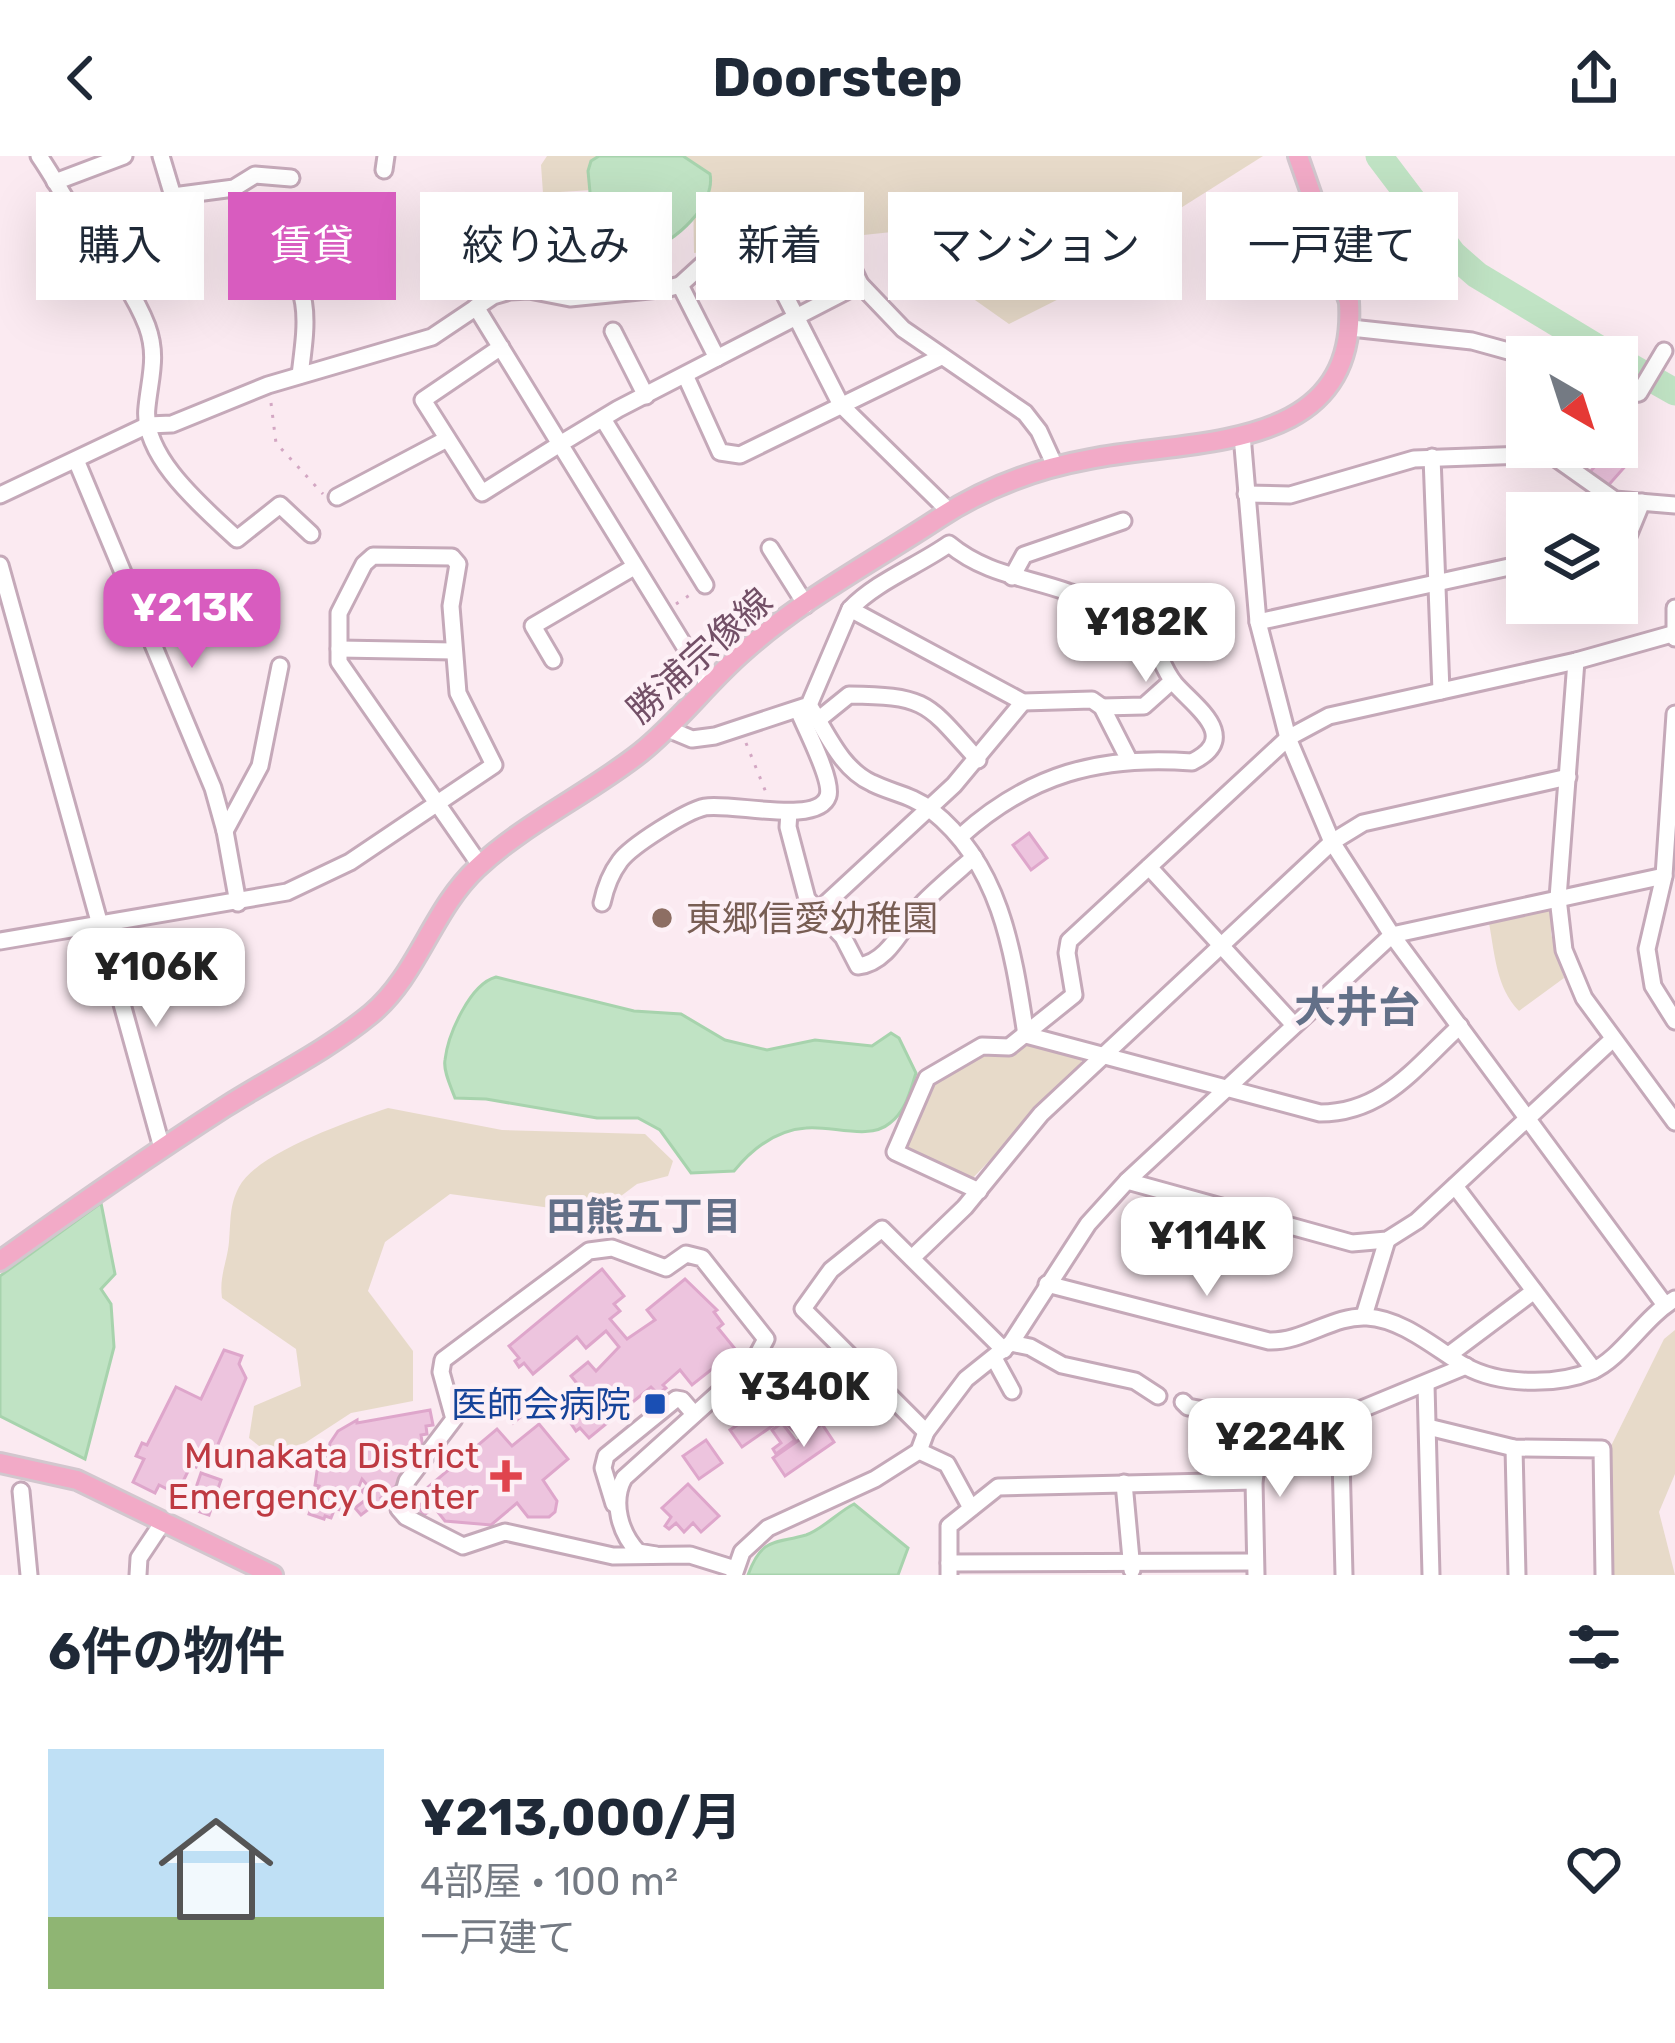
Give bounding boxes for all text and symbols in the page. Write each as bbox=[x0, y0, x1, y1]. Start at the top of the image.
icon: back bbox=[48, 45, 114, 111]
icon: share bbox=[1561, 45, 1627, 111]
text: Doorstep bbox=[712, 46, 963, 110]
chip: 購入 bbox=[36, 192, 204, 300]
chip: 賃貸 bbox=[228, 192, 396, 300]
chip: 絞り込み bbox=[420, 192, 672, 300]
chip: 新着 bbox=[696, 192, 864, 300]
chip: マンション bbox=[888, 192, 1182, 300]
chip: 一戸建て bbox=[1206, 192, 1458, 300]
north arrow bbox=[1506, 336, 1638, 468]
map controls bbox=[1506, 336, 1638, 624]
button: layers bbox=[1506, 492, 1638, 624]
pin: ¥213K bbox=[108, 569, 276, 671]
street label: 勝浦宗像線 bbox=[618, 579, 781, 732]
pin: ¥182K bbox=[1062, 583, 1230, 685]
text: ¥213K bbox=[130, 585, 254, 631]
text: ¥182K bbox=[1084, 599, 1208, 645]
place label: 東郷信愛幼稚園 bbox=[686, 897, 938, 940]
marker: 東郷信愛幼稚園 bbox=[649, 905, 675, 931]
pin: ¥106K bbox=[72, 928, 240, 1030]
text: ¥106K bbox=[94, 944, 218, 990]
district label: 大井台 bbox=[1294, 983, 1420, 1033]
district label: 田熊五丁目 bbox=[546, 1194, 742, 1240]
pin: ¥114K bbox=[1123, 1197, 1291, 1299]
text: ¥114K bbox=[1148, 1213, 1266, 1259]
pin: ¥340K bbox=[720, 1348, 888, 1450]
text: ¥340K bbox=[738, 1364, 870, 1410]
place label: 医師会病院 bbox=[451, 1383, 631, 1426]
marker: 医師会病院 bbox=[642, 1391, 668, 1417]
pin: ¥224K bbox=[1196, 1398, 1364, 1500]
text: ¥224K bbox=[1215, 1414, 1345, 1460]
place label: Munakata District Emergency Center bbox=[168, 1434, 479, 1518]
marker: Munakata District Emergency Center bbox=[490, 1460, 522, 1492]
icon: filters bbox=[1561, 1614, 1627, 1680]
text: 6件の物件 bbox=[48, 1621, 285, 1682]
text: ¥213,000/月 bbox=[420, 1787, 742, 1848]
icon: home bbox=[144, 1797, 288, 1941]
icon: heart bbox=[1561, 1836, 1627, 1902]
text: 4部屋 · 100 m² bbox=[420, 1859, 678, 1905]
text: 一戸建て bbox=[420, 1915, 576, 1961]

